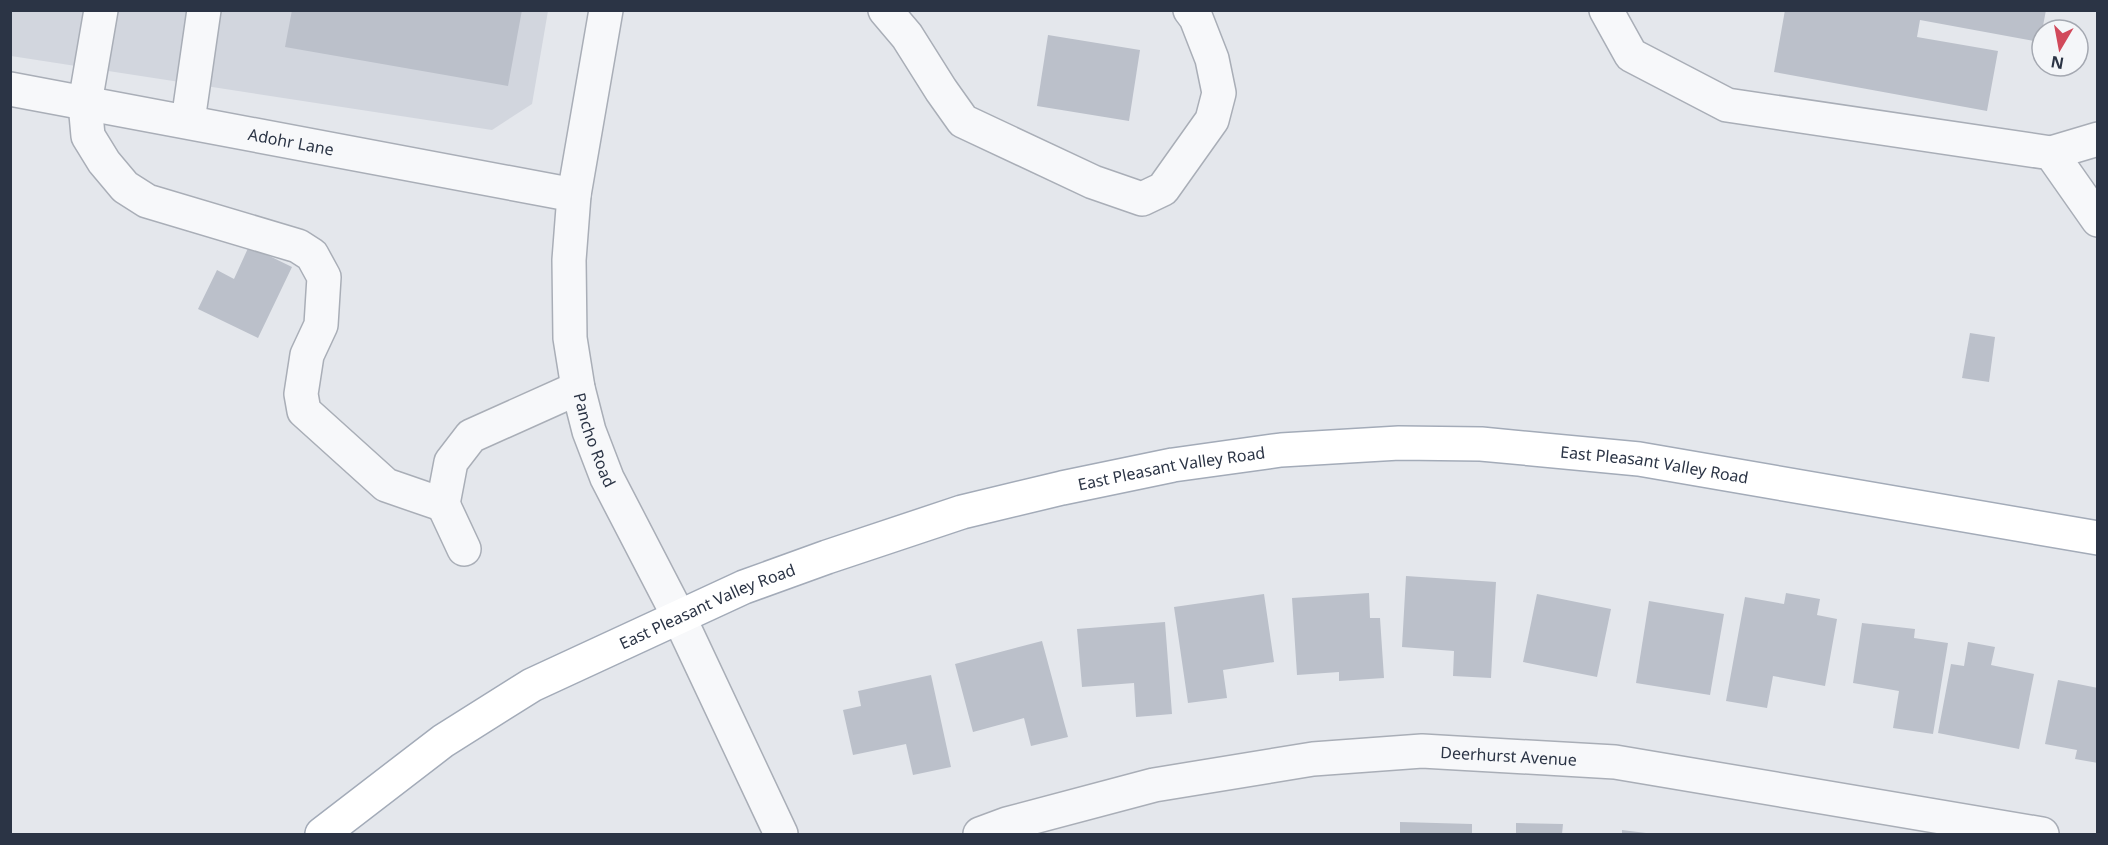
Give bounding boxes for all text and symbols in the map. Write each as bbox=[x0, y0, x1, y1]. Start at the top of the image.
north arrow bbox=[2030, 18, 2090, 78]
text: N bbox=[2049, 51, 2066, 75]
street label: Adohr Lane bbox=[246, 123, 336, 161]
street label: Pancho Road bbox=[569, 390, 621, 491]
street label: East Pleasant Valley Road bbox=[1076, 441, 1267, 495]
street label: East Pleasant Valley Road bbox=[1559, 441, 1750, 489]
street label: East Pleasant Valley Road bbox=[616, 558, 798, 654]
street label: Deerhurst Avenue bbox=[1440, 741, 1577, 771]

